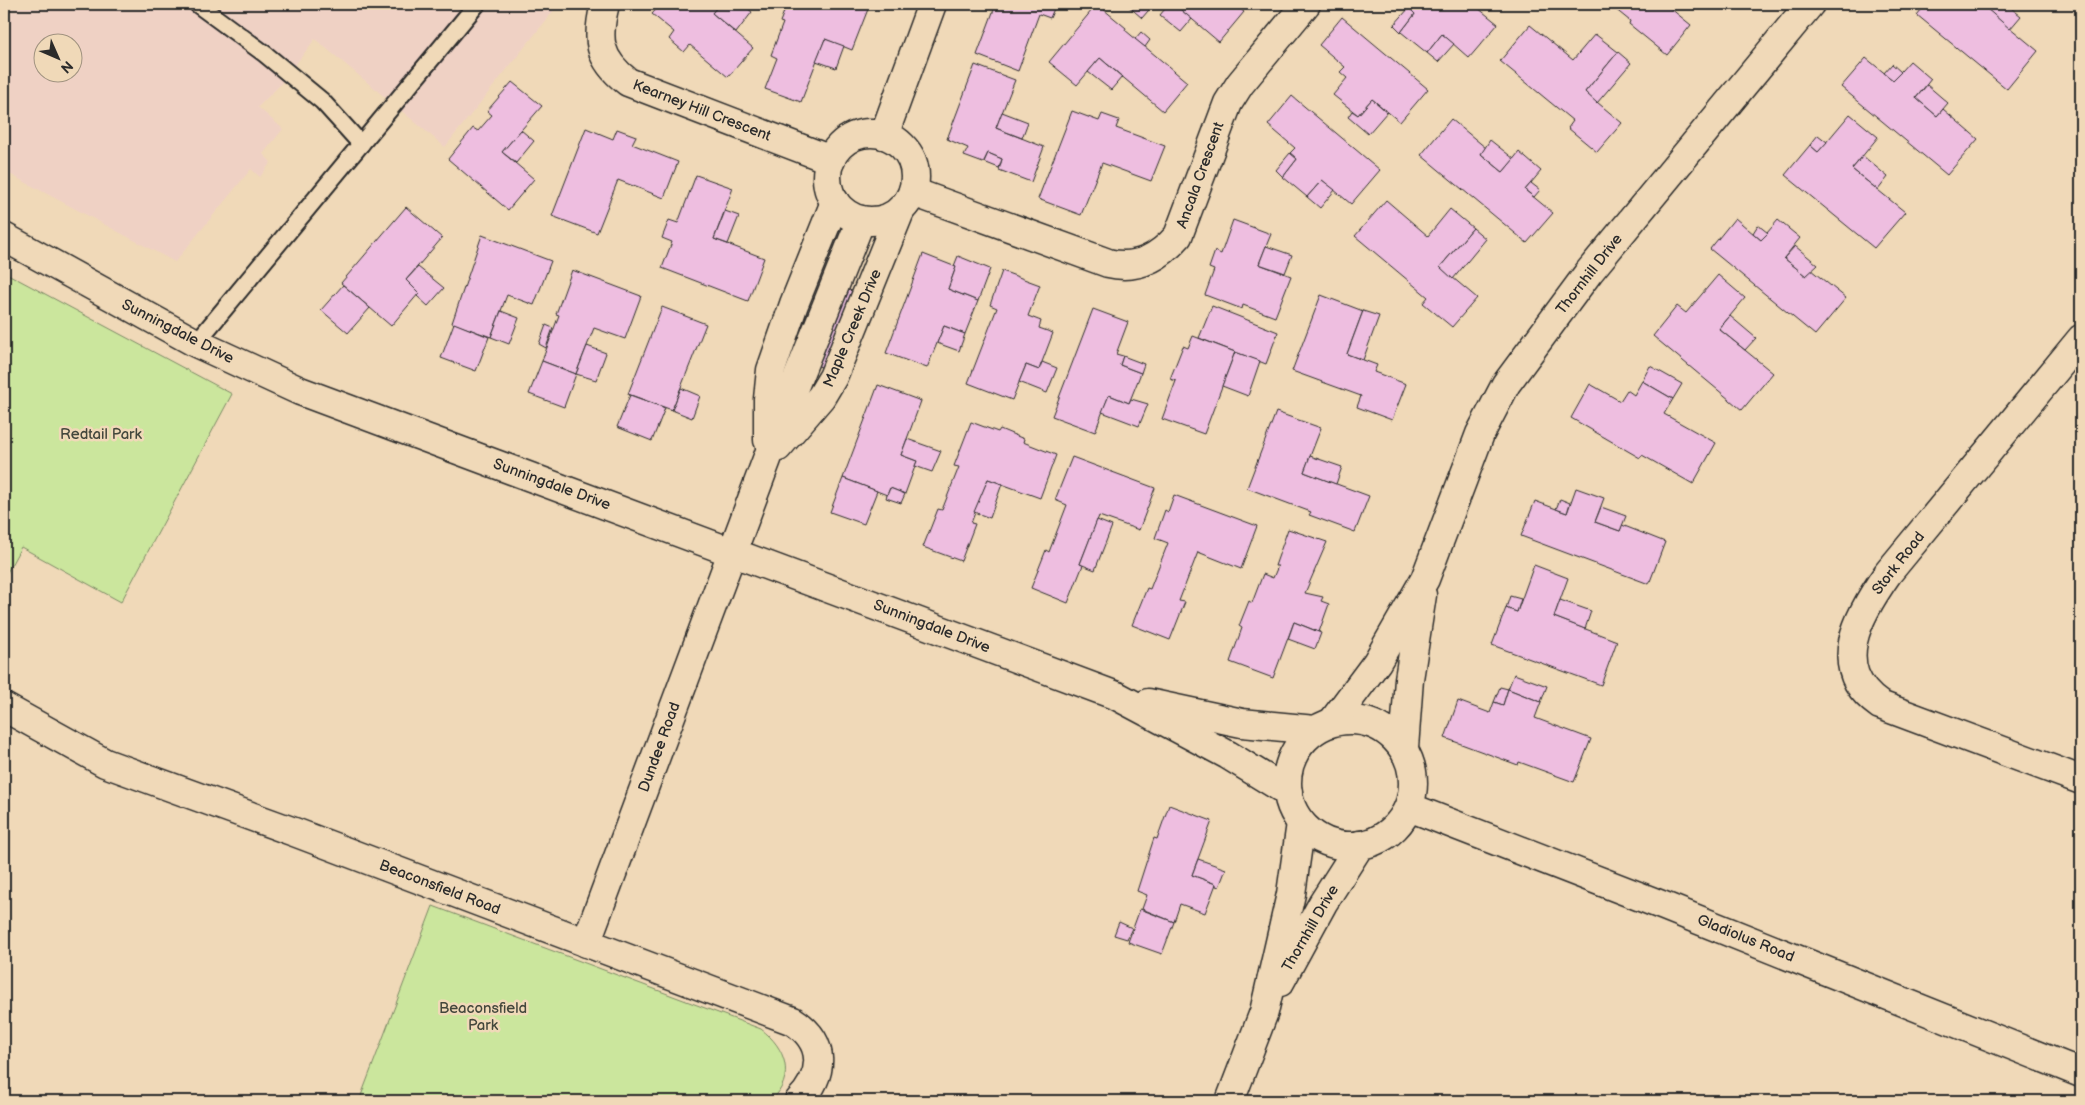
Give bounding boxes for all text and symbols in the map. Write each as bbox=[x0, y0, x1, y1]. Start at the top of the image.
north arrow bbox=[32, 32, 82, 82]
text: N bbox=[57, 57, 77, 77]
street label: Kearney Hill Crescent bbox=[630, 75, 774, 146]
street label: Ancala Crescent bbox=[1172, 119, 1229, 231]
street label: Thornhill Drive bbox=[1552, 230, 1627, 318]
street label: Maple Creek Drive bbox=[819, 266, 886, 390]
street label: Sunningdale Drive bbox=[118, 295, 237, 368]
park label: Redtail Park bbox=[60, 425, 143, 444]
street label: Sunningdale Drive bbox=[491, 454, 613, 515]
street label: Stork Road bbox=[1868, 528, 1929, 599]
street label: Sunningdale Drive bbox=[871, 595, 993, 658]
street label: Dundee Road bbox=[634, 700, 685, 795]
street label: Beaconsfield Road bbox=[376, 856, 503, 919]
street label: Thornhill Drive bbox=[1278, 881, 1343, 975]
street label: Gladiolus Road bbox=[1694, 910, 1797, 967]
park label: Beaconsfield Park bbox=[439, 999, 527, 1035]

